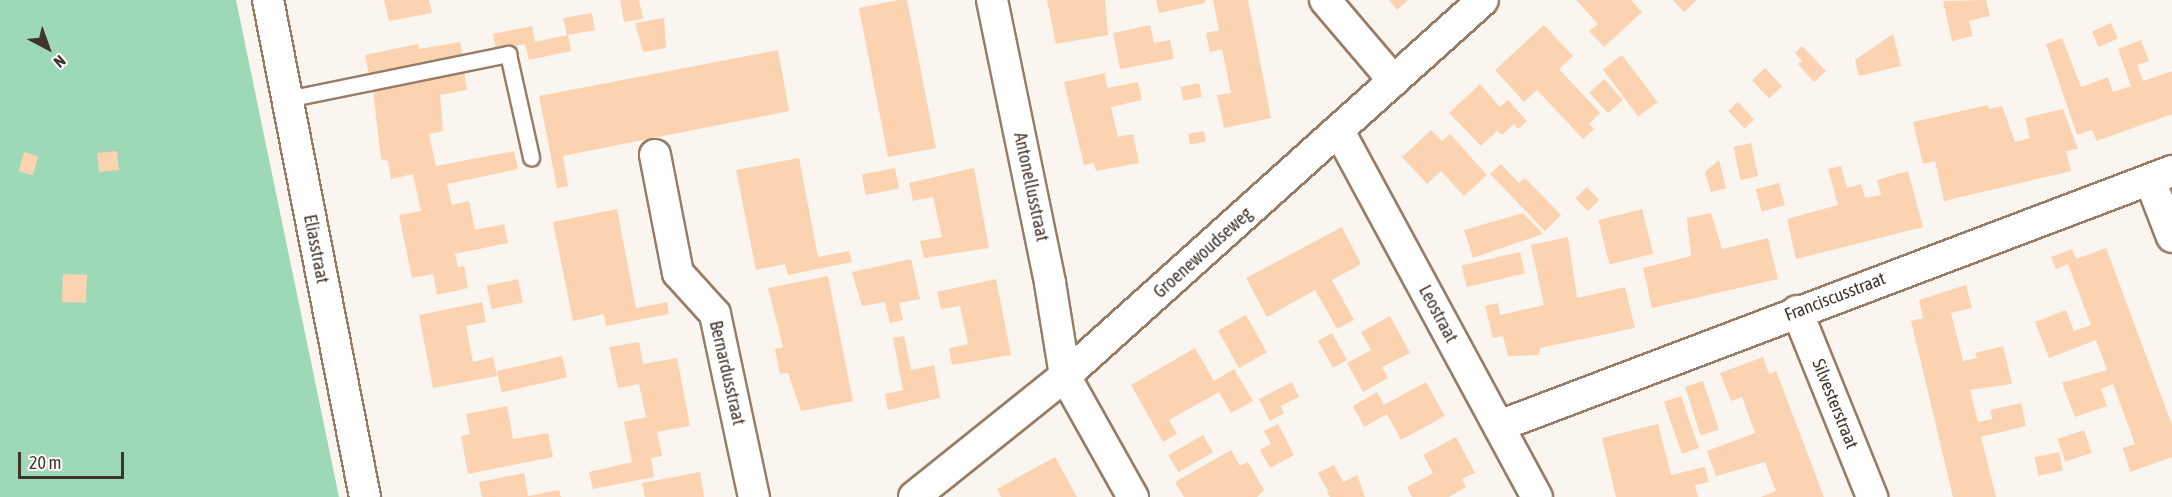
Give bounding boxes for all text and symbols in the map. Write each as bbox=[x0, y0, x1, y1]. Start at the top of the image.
north arrow bbox=[18, 18, 78, 78]
text: N bbox=[50, 52, 69, 71]
street label: Antonellusstraat bbox=[1009, 131, 1053, 243]
street label: Groenewoudseweg bbox=[1149, 203, 1257, 303]
street label: Eliasstraat bbox=[299, 213, 333, 285]
street label: Franciscusstraat bbox=[1782, 268, 1888, 326]
street label: Leostraat bbox=[1414, 282, 1462, 346]
street label: Bernardusstraat bbox=[705, 319, 749, 427]
street label: Silvesterstraat bbox=[1807, 356, 1863, 452]
scale bar bbox=[21, 440, 128, 478]
text: 20 m bbox=[29, 452, 61, 473]

